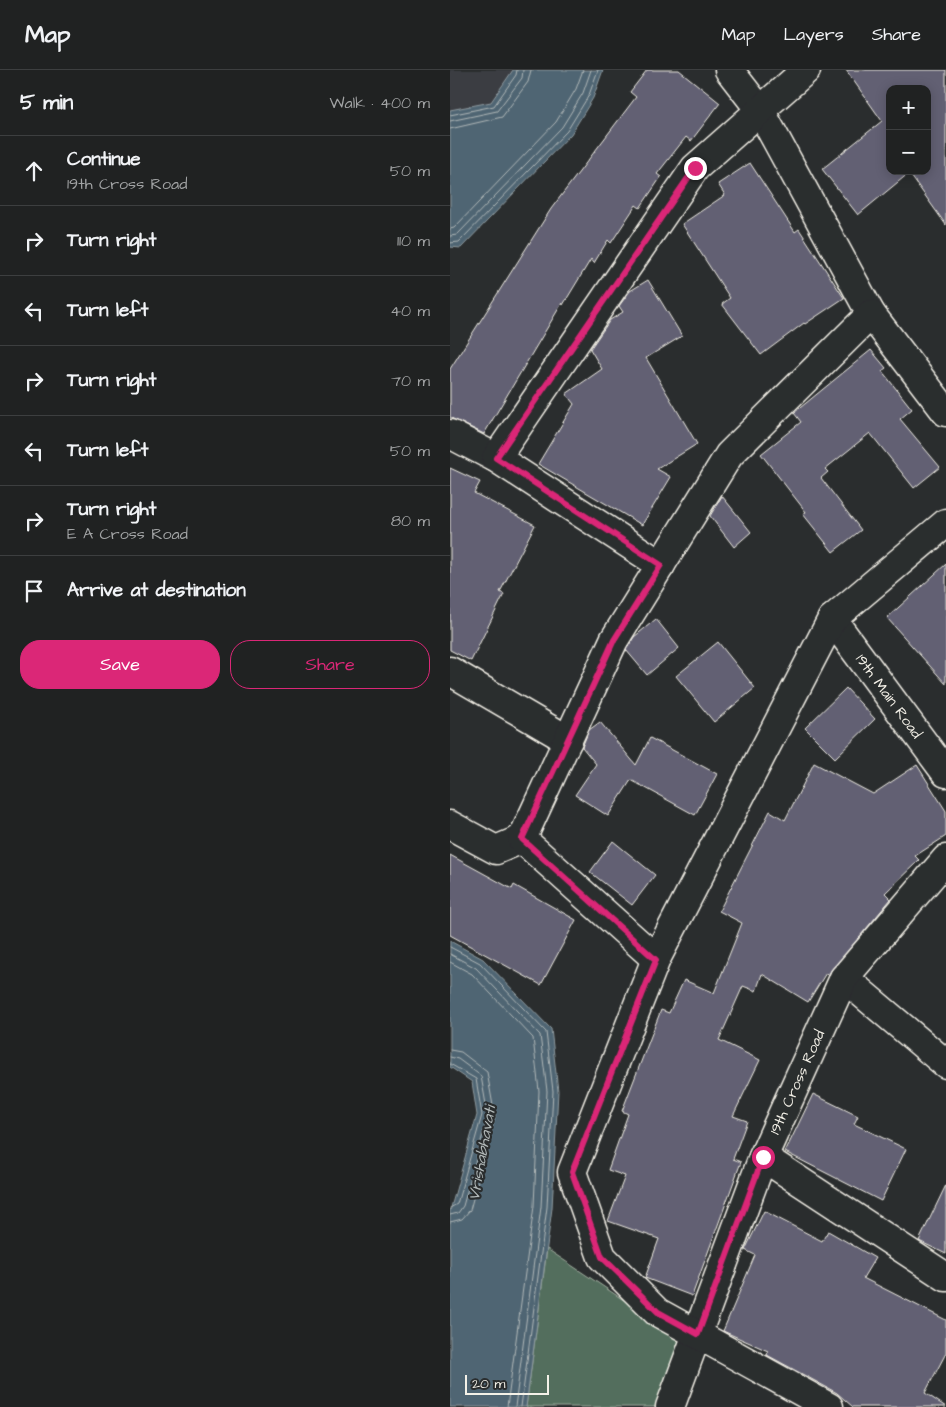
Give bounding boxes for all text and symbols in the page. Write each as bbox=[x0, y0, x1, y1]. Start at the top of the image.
text: Map bbox=[25, 18, 70, 52]
text: Map bbox=[721, 22, 755, 47]
text: Layers bbox=[783, 22, 844, 47]
text: Share bbox=[872, 22, 921, 47]
map controls bbox=[886, 85, 931, 175]
button: + bbox=[886, 85, 931, 130]
text: 5 min bbox=[20, 88, 73, 117]
text: Walk · 400 m bbox=[329, 92, 430, 114]
button: − bbox=[886, 130, 931, 175]
text: Continue bbox=[67, 146, 141, 173]
icon: ahead bbox=[20, 157, 48, 185]
route end bbox=[684, 157, 707, 180]
text: 50 m bbox=[390, 160, 430, 182]
text: 19th Cross Road bbox=[67, 173, 187, 195]
icon: right bbox=[20, 227, 48, 255]
text: Turn right bbox=[67, 227, 156, 254]
text: 110 m bbox=[397, 230, 430, 252]
icon: left bbox=[20, 297, 48, 325]
text: Turn left bbox=[67, 297, 148, 324]
text: 40 m bbox=[390, 300, 430, 322]
icon: right bbox=[20, 367, 48, 395]
text: Turn right bbox=[67, 367, 156, 394]
text: 70 m bbox=[391, 370, 430, 392]
icon: left bbox=[20, 437, 48, 465]
text: Turn left bbox=[67, 437, 148, 464]
text: 50 m bbox=[390, 440, 430, 462]
text: Turn right bbox=[67, 496, 156, 523]
icon: right bbox=[20, 507, 48, 535]
text: 80 m bbox=[391, 510, 430, 532]
text: E A Cross Road bbox=[67, 523, 188, 545]
icon: arrive bbox=[20, 577, 48, 605]
text: Arrive at destination bbox=[67, 577, 246, 604]
button: Save bbox=[20, 640, 220, 689]
button: Share bbox=[230, 640, 430, 689]
street label: 19th Main Road bbox=[850, 650, 927, 743]
street label: 19th Cross Road bbox=[765, 1026, 830, 1138]
water label: Vrishabhavati bbox=[463, 1102, 502, 1202]
route start bbox=[752, 1146, 775, 1169]
scale bar bbox=[465, 1372, 549, 1395]
text: 20 m bbox=[472, 1374, 505, 1394]

